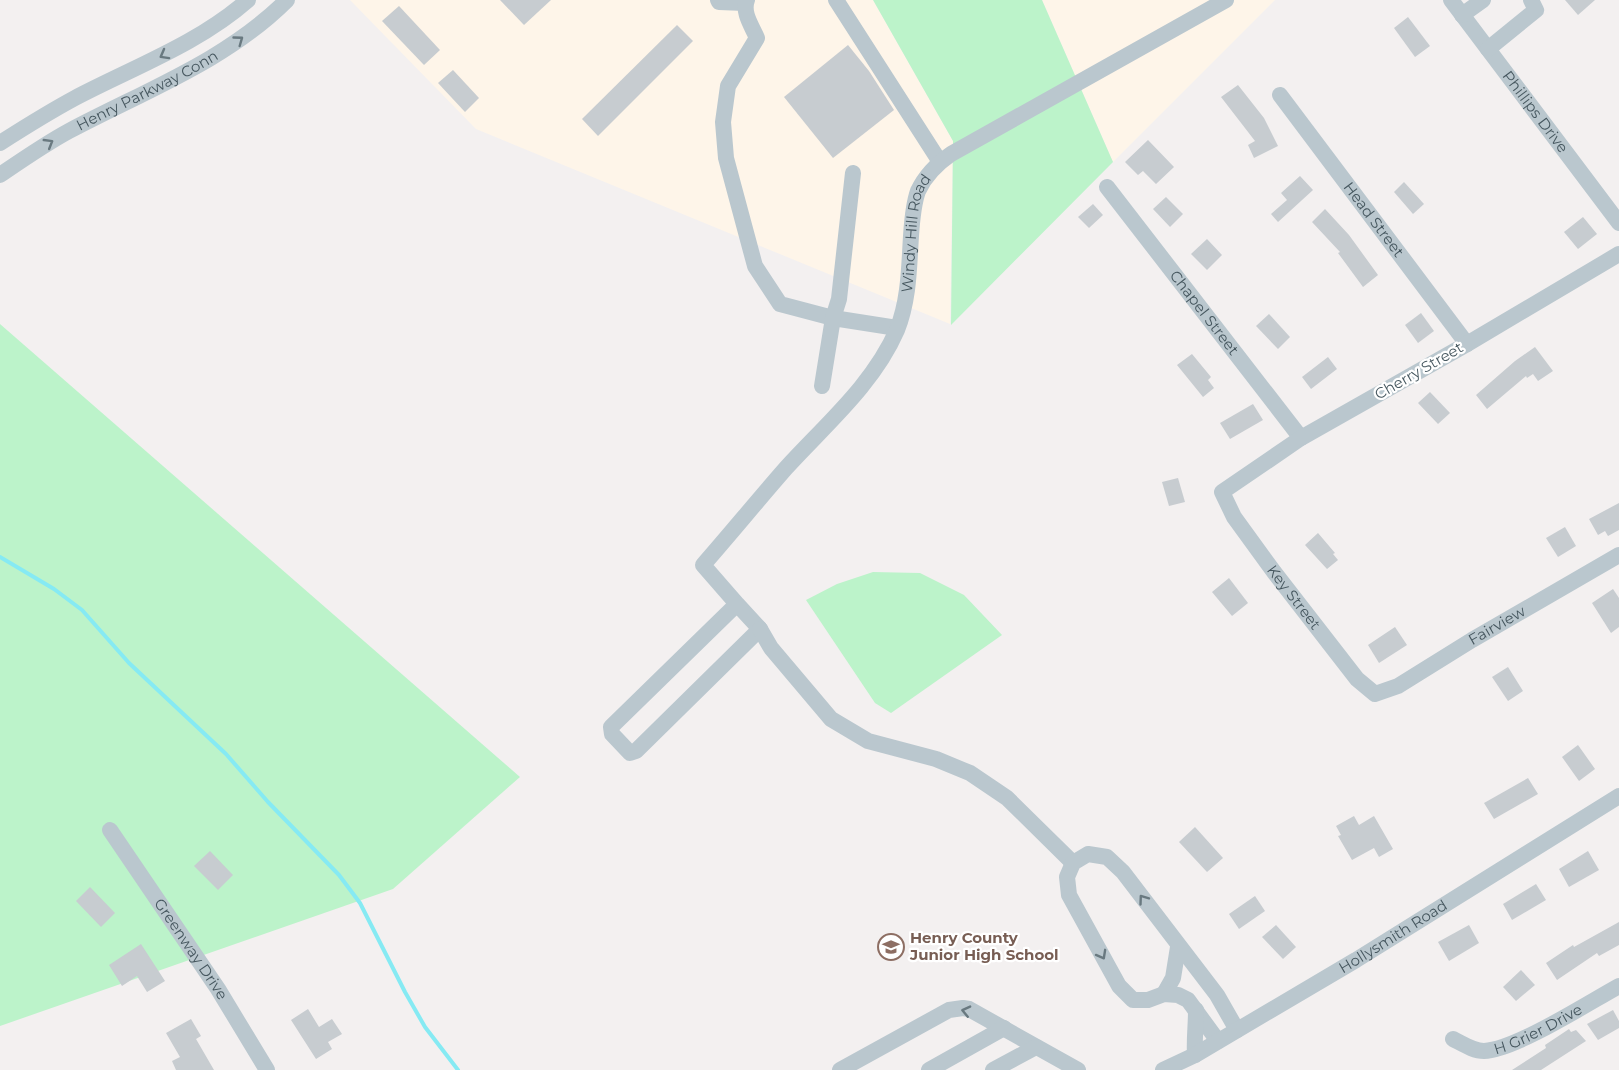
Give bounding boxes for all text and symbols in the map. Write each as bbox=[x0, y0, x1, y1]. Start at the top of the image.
one-way arrow bbox=[232, 37, 243, 48]
street label: Henry Parkway Conn bbox=[73, 46, 221, 134]
one-way arrow bbox=[160, 48, 170, 59]
street label: Phillips Drive bbox=[1499, 67, 1573, 156]
one-way arrow bbox=[43, 139, 53, 151]
street label: Windy Hill Road bbox=[897, 170, 935, 293]
street label: Head Street bbox=[1340, 178, 1409, 261]
street label: Chapel Street bbox=[1166, 266, 1243, 359]
street label: Cherry Street bbox=[1371, 338, 1466, 404]
street label: Key Street bbox=[1263, 561, 1325, 633]
street label: Fairview bbox=[1465, 601, 1529, 649]
street label: Greenway Drive bbox=[150, 895, 232, 1003]
one-way arrow bbox=[1140, 895, 1151, 906]
street label: Hollysmith Road bbox=[1335, 896, 1451, 977]
place label: Henry County Junior High School bbox=[909, 928, 1059, 964]
school or university icon: Henry County Junior High School bbox=[876, 932, 906, 962]
one-way arrow bbox=[1095, 949, 1106, 959]
street label: H Grier Drive bbox=[1491, 999, 1585, 1058]
one-way arrow bbox=[961, 1005, 971, 1018]

